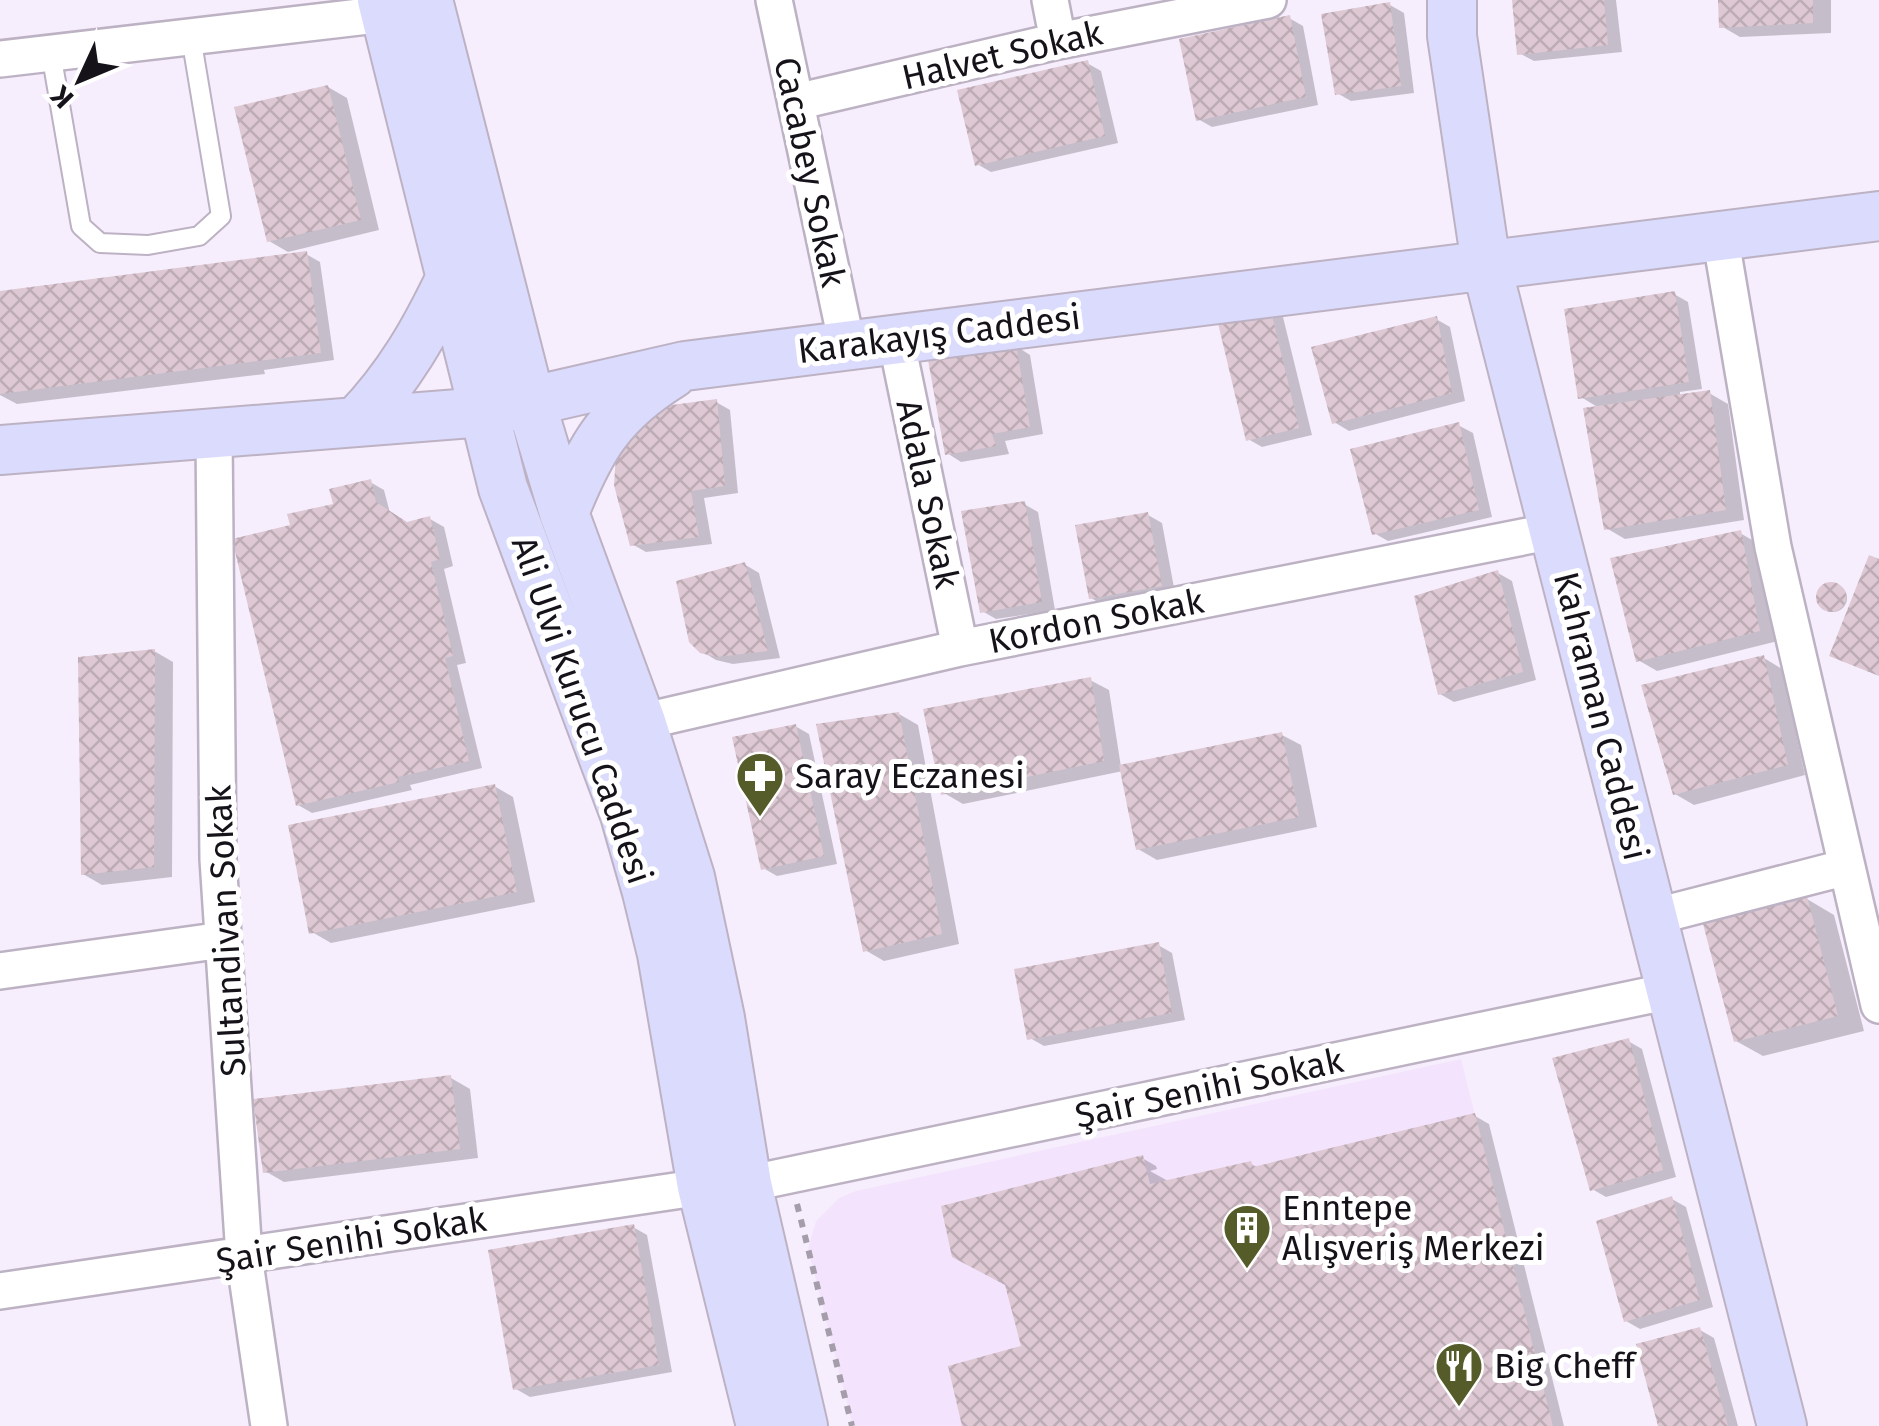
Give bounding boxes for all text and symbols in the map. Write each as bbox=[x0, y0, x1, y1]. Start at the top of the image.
street label: Halvet Sokak bbox=[898, 12, 1106, 98]
north arrow bbox=[30, 30, 130, 130]
street label: Cacabey Sokak bbox=[765, 53, 855, 291]
text: K bbox=[43, 78, 80, 115]
street label: Karakayış Caddesi bbox=[795, 296, 1083, 372]
street label: Adala Sokak bbox=[888, 396, 969, 592]
street label: Ali Ulvi Kurucu Caddesi bbox=[503, 531, 661, 889]
street label: Kahraman Caddesi bbox=[1545, 568, 1657, 864]
street label: Kordon Sokak bbox=[985, 580, 1207, 662]
pharmacy icon: Saray Eczanesi bbox=[734, 750, 786, 818]
place label: Saray Eczanesi bbox=[795, 755, 1025, 797]
street label: Sultandivan Sokak bbox=[197, 784, 255, 1078]
street label: Şair Senihi Sokak bbox=[1071, 1039, 1347, 1137]
place label: Enntepe Alışveriş Merkezi bbox=[1282, 1187, 1545, 1269]
street label: Şair Senihi Sokak bbox=[213, 1198, 489, 1282]
building icon: Enntepe Alışveriş Merkezi bbox=[1221, 1202, 1273, 1270]
restaurant icon: Big Cheff bbox=[1433, 1340, 1485, 1408]
place label: Big Cheff bbox=[1494, 1345, 1637, 1387]

